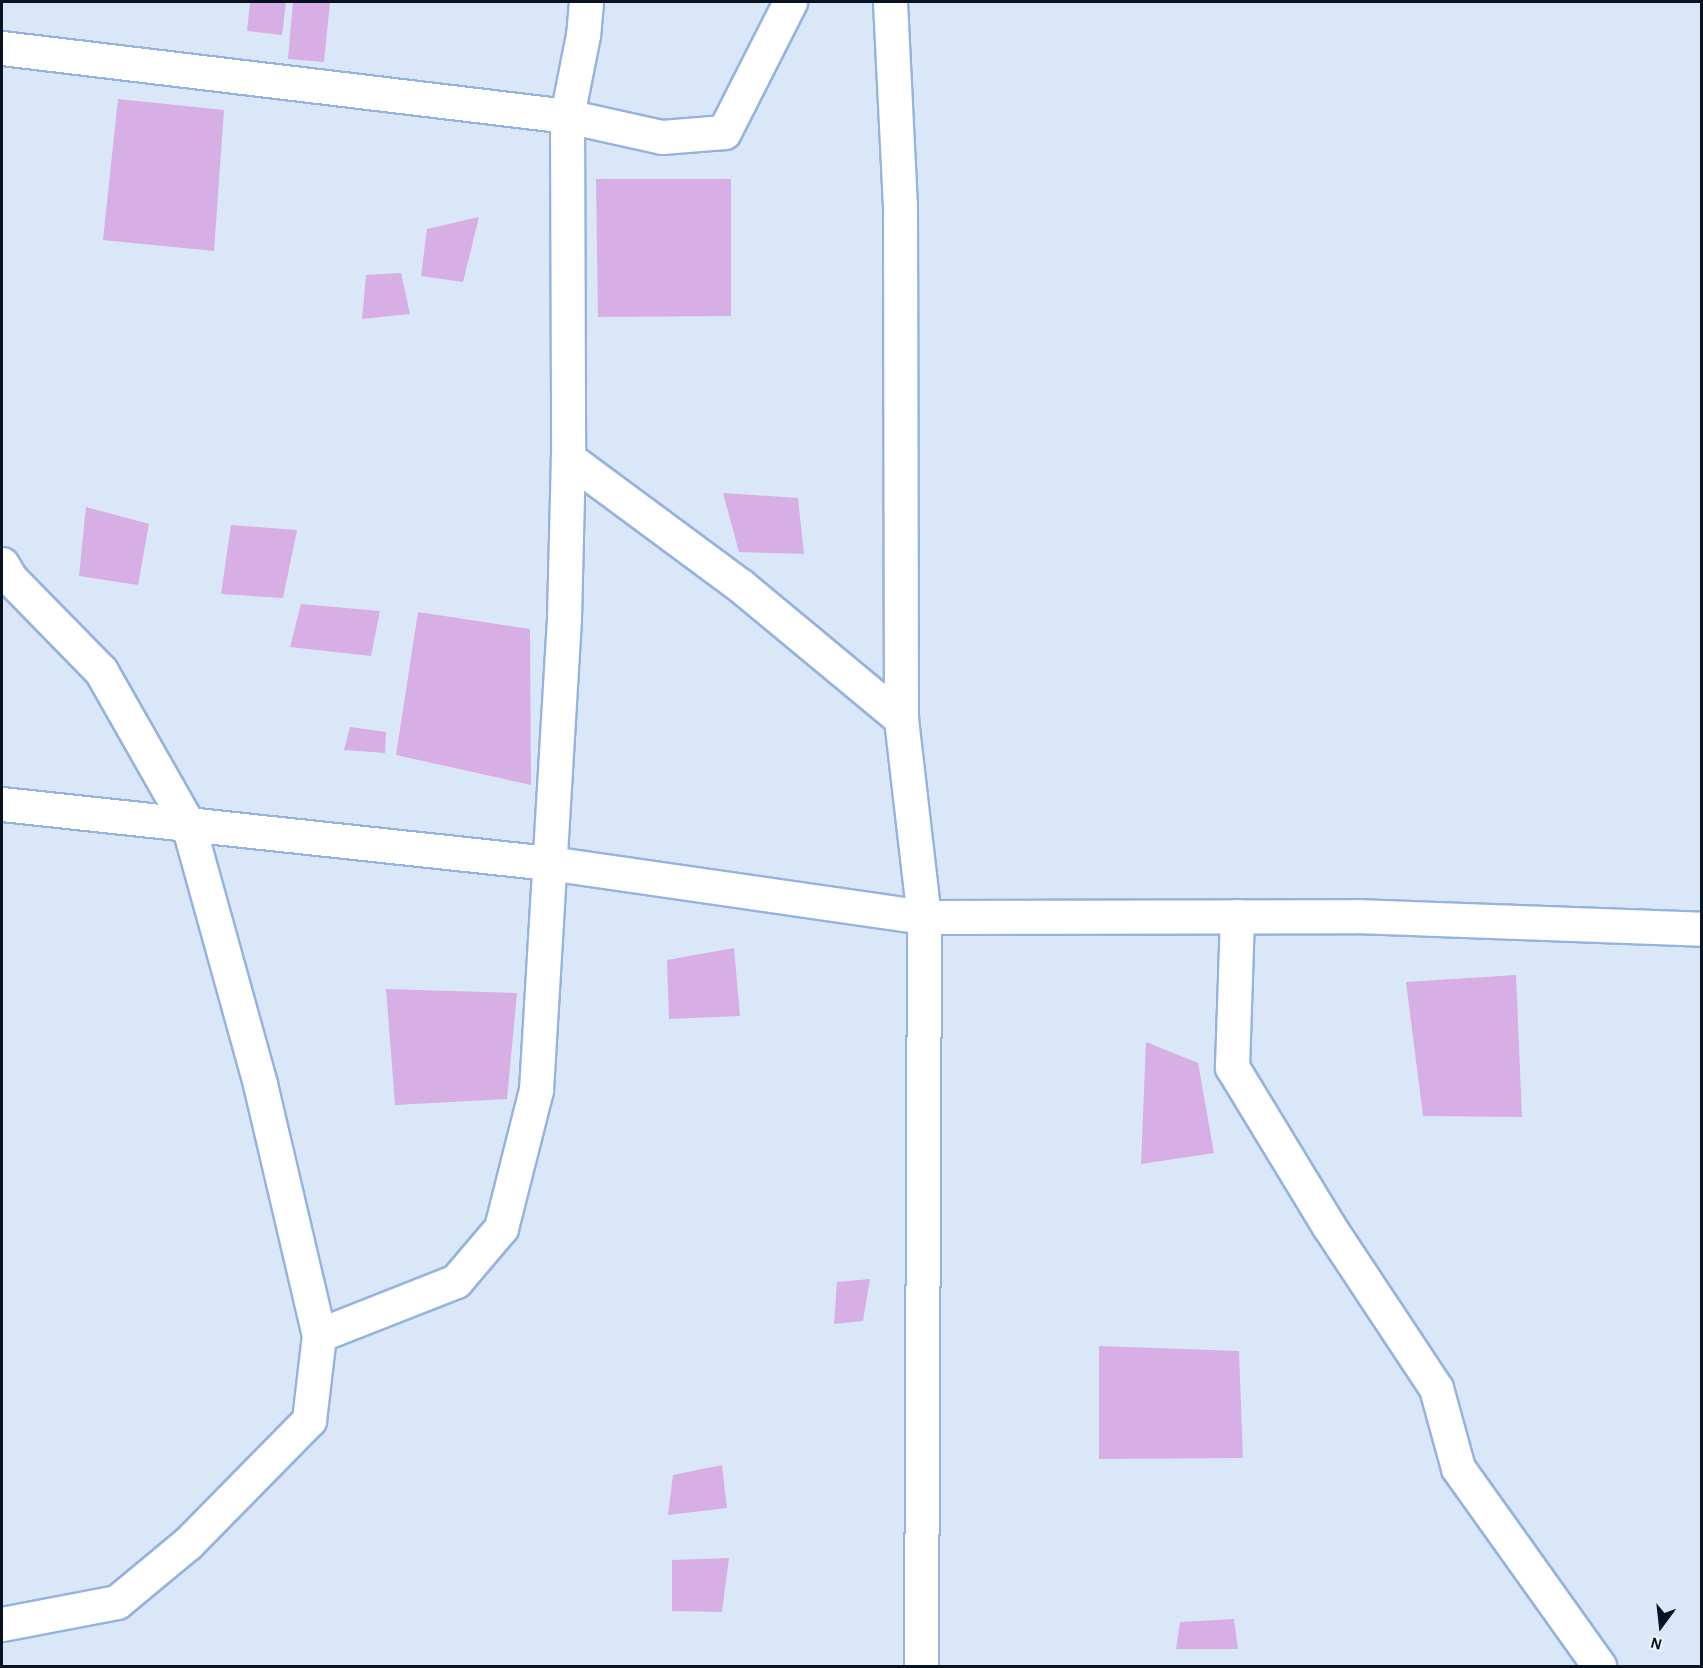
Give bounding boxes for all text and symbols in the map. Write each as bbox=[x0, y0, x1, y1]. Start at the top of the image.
north arrow bbox=[1631, 1596, 1691, 1656]
text: N bbox=[1649, 1634, 1664, 1653]

